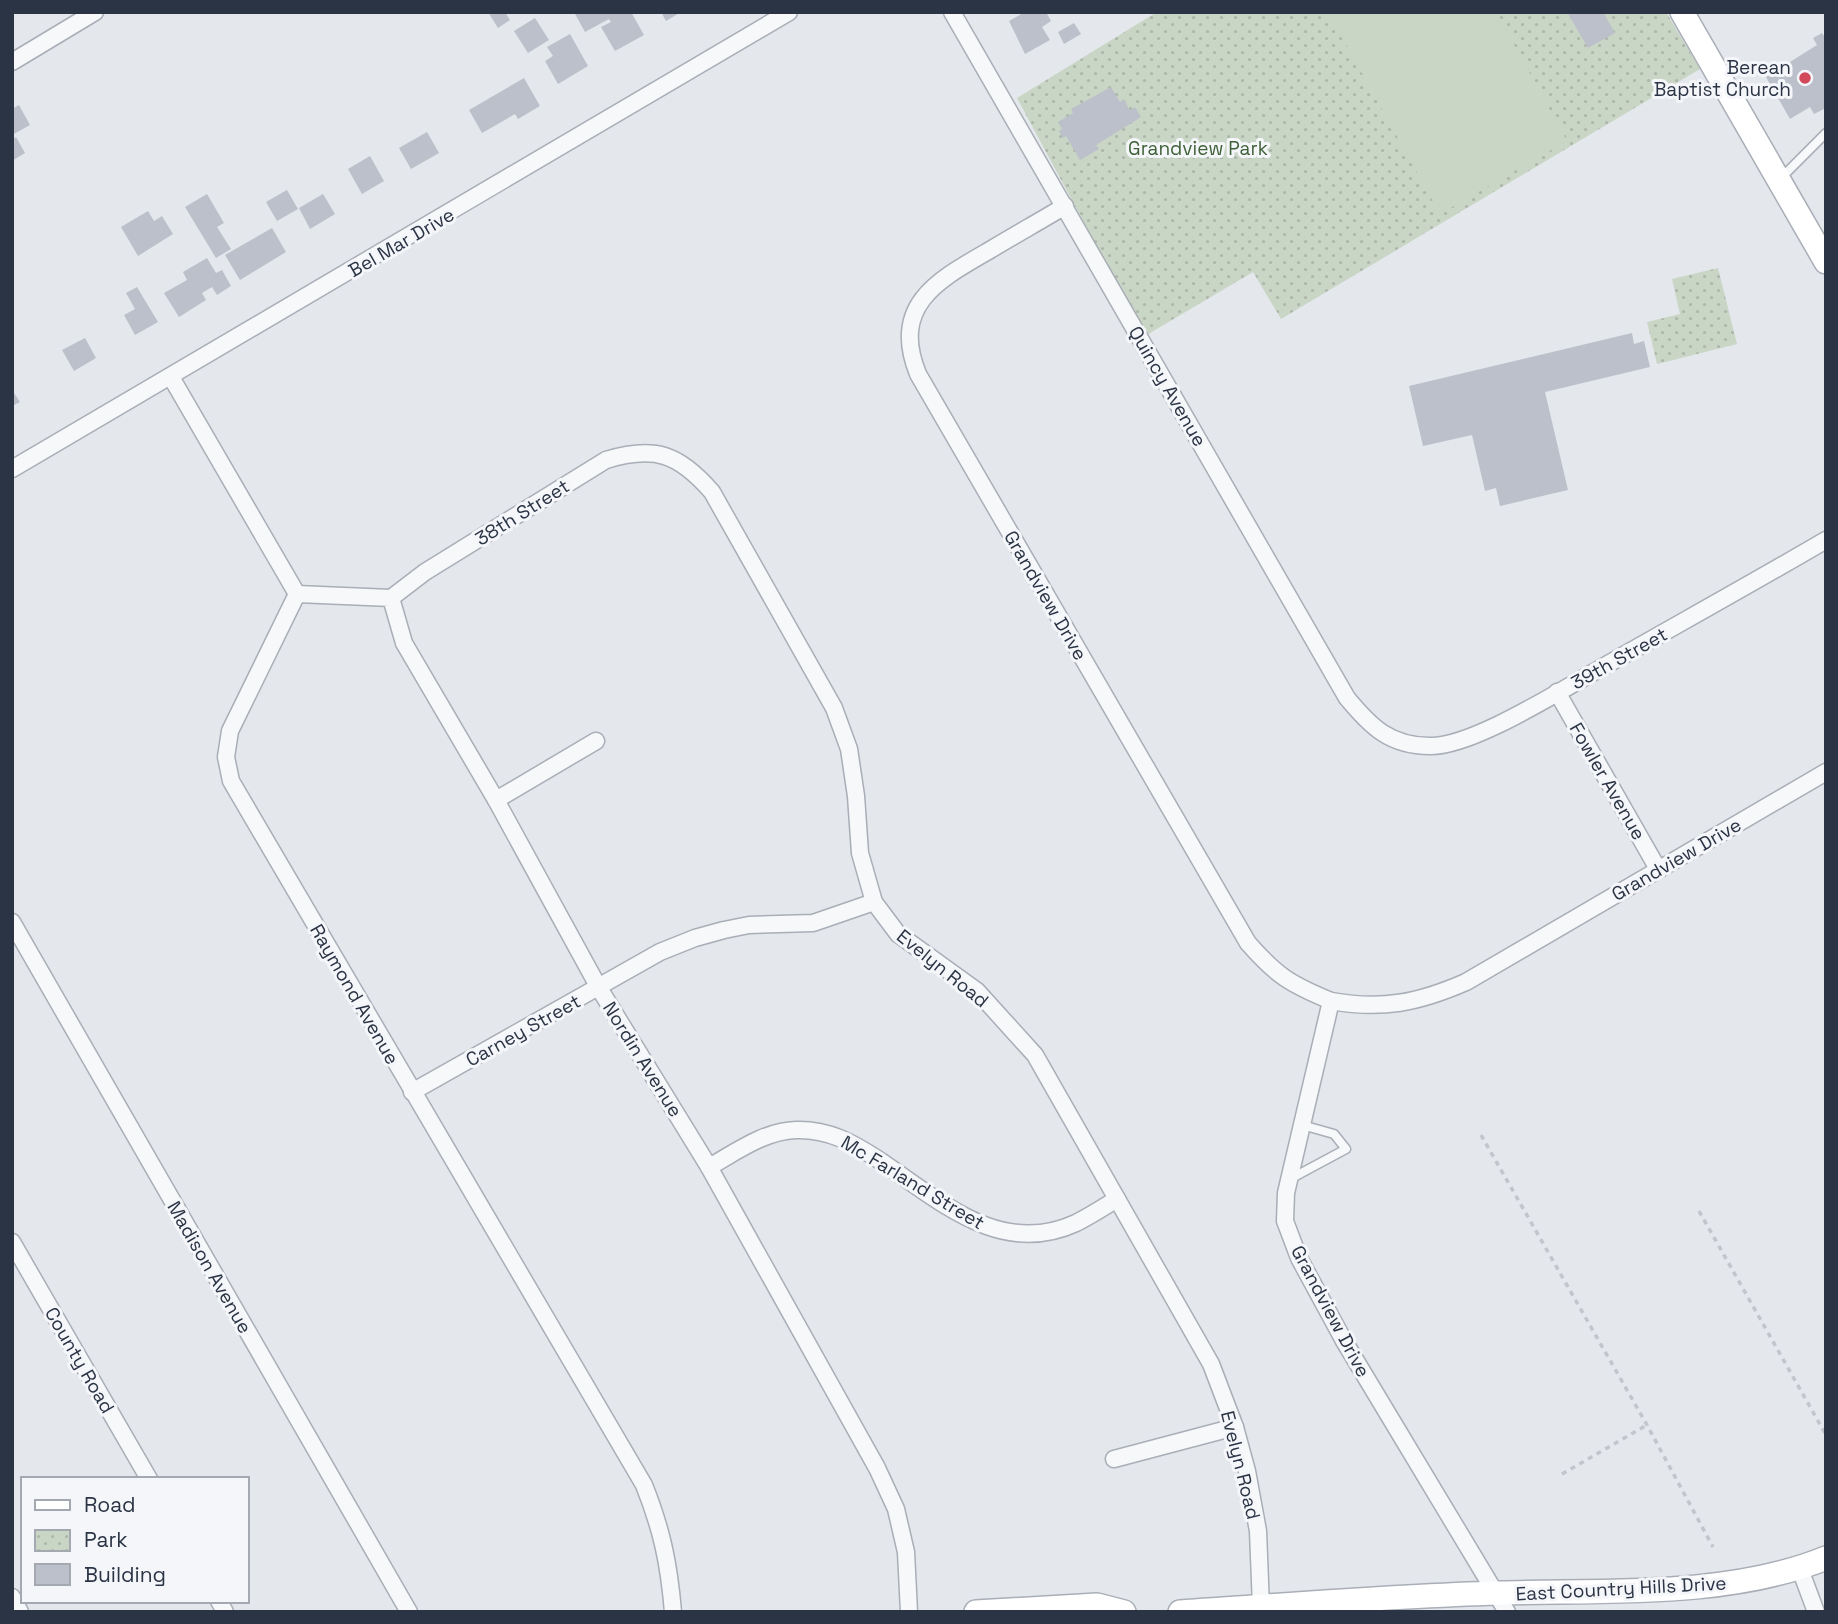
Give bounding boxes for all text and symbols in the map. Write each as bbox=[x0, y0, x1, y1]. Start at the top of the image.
place label: Berean Baptist Church bbox=[1654, 55, 1791, 102]
marker: Berean Baptist Church bbox=[1797, 70, 1813, 86]
park label: Grandview Park bbox=[1128, 136, 1268, 161]
street label: Bel Mar Drive bbox=[344, 202, 459, 283]
street label: Quincy Avenue bbox=[1123, 321, 1212, 451]
street label: 38th Street bbox=[470, 474, 574, 551]
street label: Grandview Drive bbox=[998, 526, 1093, 665]
street label: 39th Street bbox=[1567, 622, 1672, 695]
street label: Fowler Avenue bbox=[1564, 718, 1651, 845]
street label: Grandview Drive bbox=[1607, 812, 1746, 907]
street label: Raymond Avenue bbox=[304, 920, 405, 1069]
street label: Evelyn Road bbox=[892, 924, 994, 1013]
street label: Carney Street bbox=[461, 989, 585, 1072]
street label: Nordin Avenue bbox=[597, 997, 688, 1122]
street label: Mc Farland Street bbox=[836, 1130, 989, 1235]
street label: Madison Avenue bbox=[161, 1196, 258, 1338]
street label: Grandview Drive bbox=[1285, 1241, 1376, 1381]
street label: County Road bbox=[39, 1303, 120, 1418]
street label: Evelyn Road bbox=[1215, 1408, 1266, 1522]
legend bbox=[21, 1477, 248, 1603]
text: Road bbox=[84, 1491, 136, 1518]
text: Park bbox=[84, 1526, 128, 1553]
text: Building bbox=[84, 1561, 166, 1588]
street label: East Country Hills Drive bbox=[1515, 1570, 1727, 1607]

